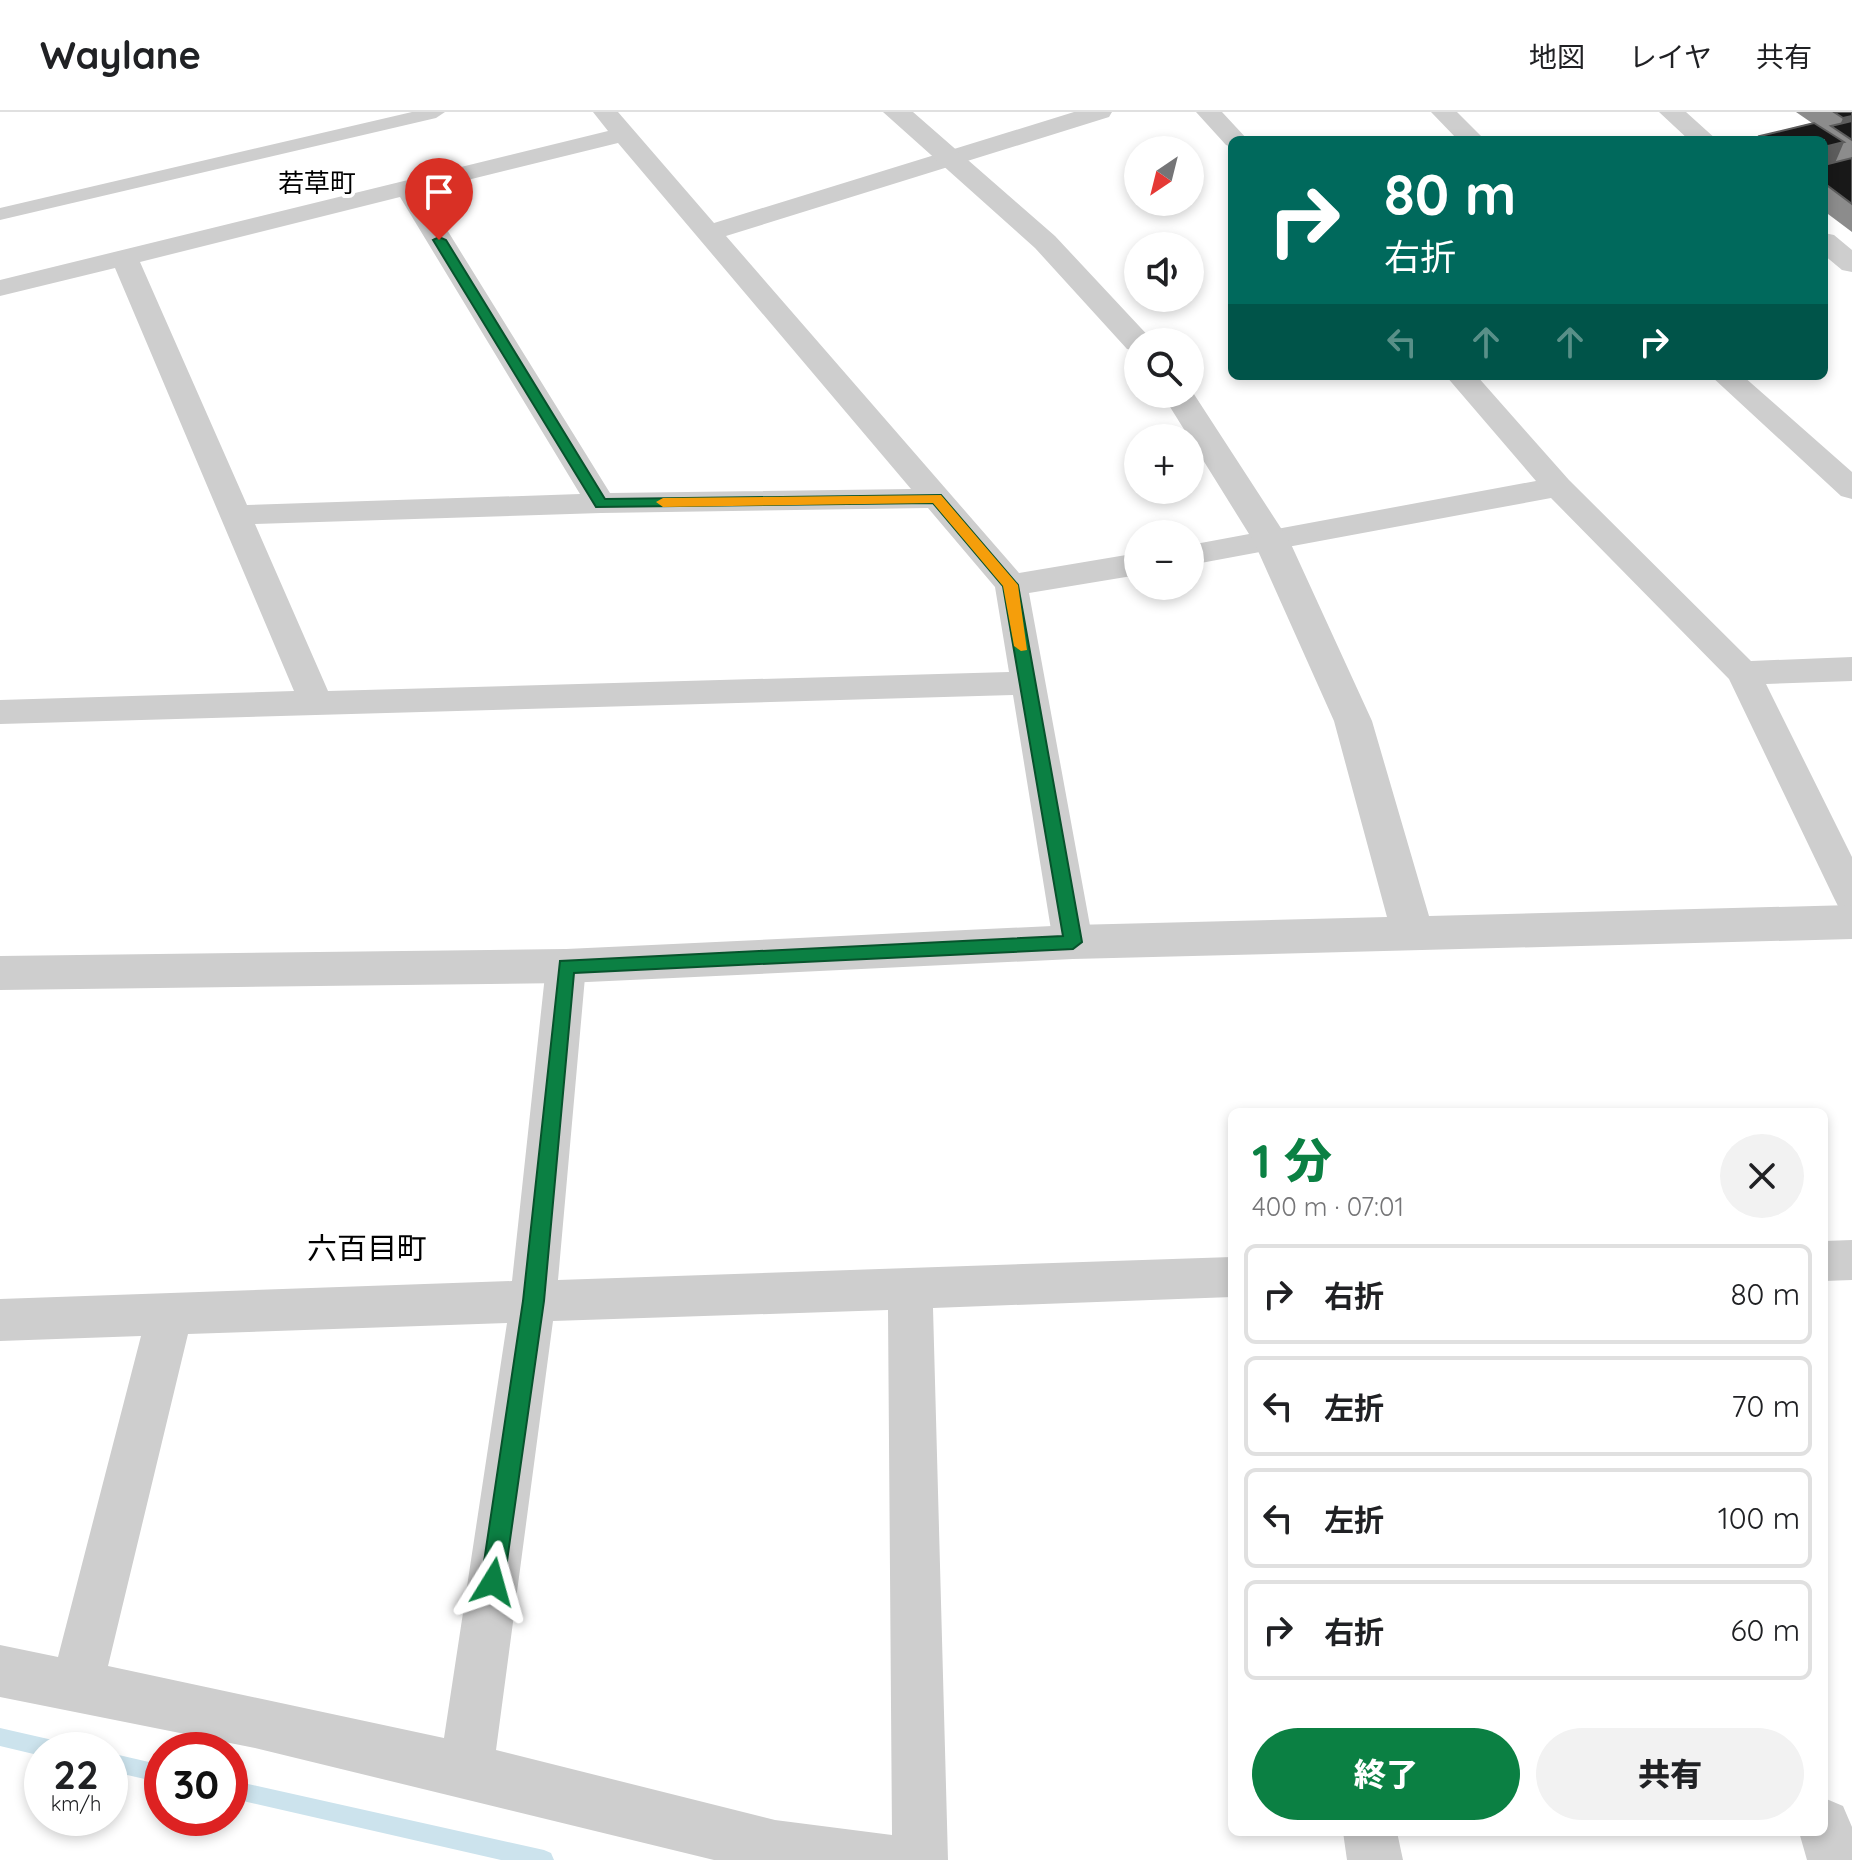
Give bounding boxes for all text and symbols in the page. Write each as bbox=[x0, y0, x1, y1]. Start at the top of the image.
text: Waylane bbox=[40, 31, 201, 79]
text: 地図 bbox=[1529, 39, 1585, 74]
text: レイヤ bbox=[1629, 39, 1712, 74]
text: 共有 bbox=[1756, 39, 1812, 74]
north arrow bbox=[1124, 136, 1204, 216]
map controls bbox=[1124, 136, 1204, 600]
pin bbox=[405, 158, 473, 240]
text: 80 m bbox=[1384, 159, 1516, 229]
district label: 若草町 bbox=[278, 166, 356, 199]
icon: right bbox=[1252, 168, 1356, 272]
icon: arrive bbox=[417, 170, 461, 214]
button: sound bbox=[1124, 232, 1204, 312]
text: 右折 bbox=[1384, 234, 1456, 279]
icon: left bbox=[1380, 320, 1424, 364]
icon: ahead bbox=[1464, 320, 1508, 364]
icon: ahead bbox=[1548, 320, 1592, 364]
icon: right bbox=[1632, 320, 1676, 364]
button: search bbox=[1124, 328, 1204, 408]
button: + bbox=[1124, 424, 1204, 504]
button: − bbox=[1124, 520, 1204, 600]
text: 1 分 bbox=[1252, 1130, 1332, 1190]
button: close bbox=[1720, 1134, 1804, 1218]
text: 400 m · 07:01 bbox=[1252, 1190, 1404, 1223]
district label: 六百目町 bbox=[307, 1229, 427, 1267]
icon: right bbox=[1256, 1272, 1300, 1316]
text: 80 m bbox=[1730, 1275, 1800, 1313]
text: 右折 bbox=[1324, 1277, 1384, 1315]
icon: left bbox=[1256, 1384, 1300, 1428]
text: 70 m bbox=[1731, 1387, 1800, 1425]
text: 左折 bbox=[1324, 1389, 1384, 1427]
icon: left bbox=[1256, 1496, 1300, 1540]
text: 100 m bbox=[1718, 1499, 1800, 1537]
text: 左折 bbox=[1324, 1501, 1384, 1539]
position arrow bbox=[451, 1540, 535, 1624]
icon: right bbox=[1256, 1608, 1300, 1652]
text: 60 m bbox=[1730, 1611, 1800, 1649]
text: 右折 bbox=[1324, 1613, 1384, 1651]
button: 終了 bbox=[1252, 1728, 1520, 1820]
button: 共有 bbox=[1536, 1728, 1804, 1820]
speed limit sign: 30 bbox=[144, 1732, 248, 1836]
text: 22 bbox=[53, 1749, 99, 1799]
text: km/h bbox=[51, 1791, 101, 1816]

